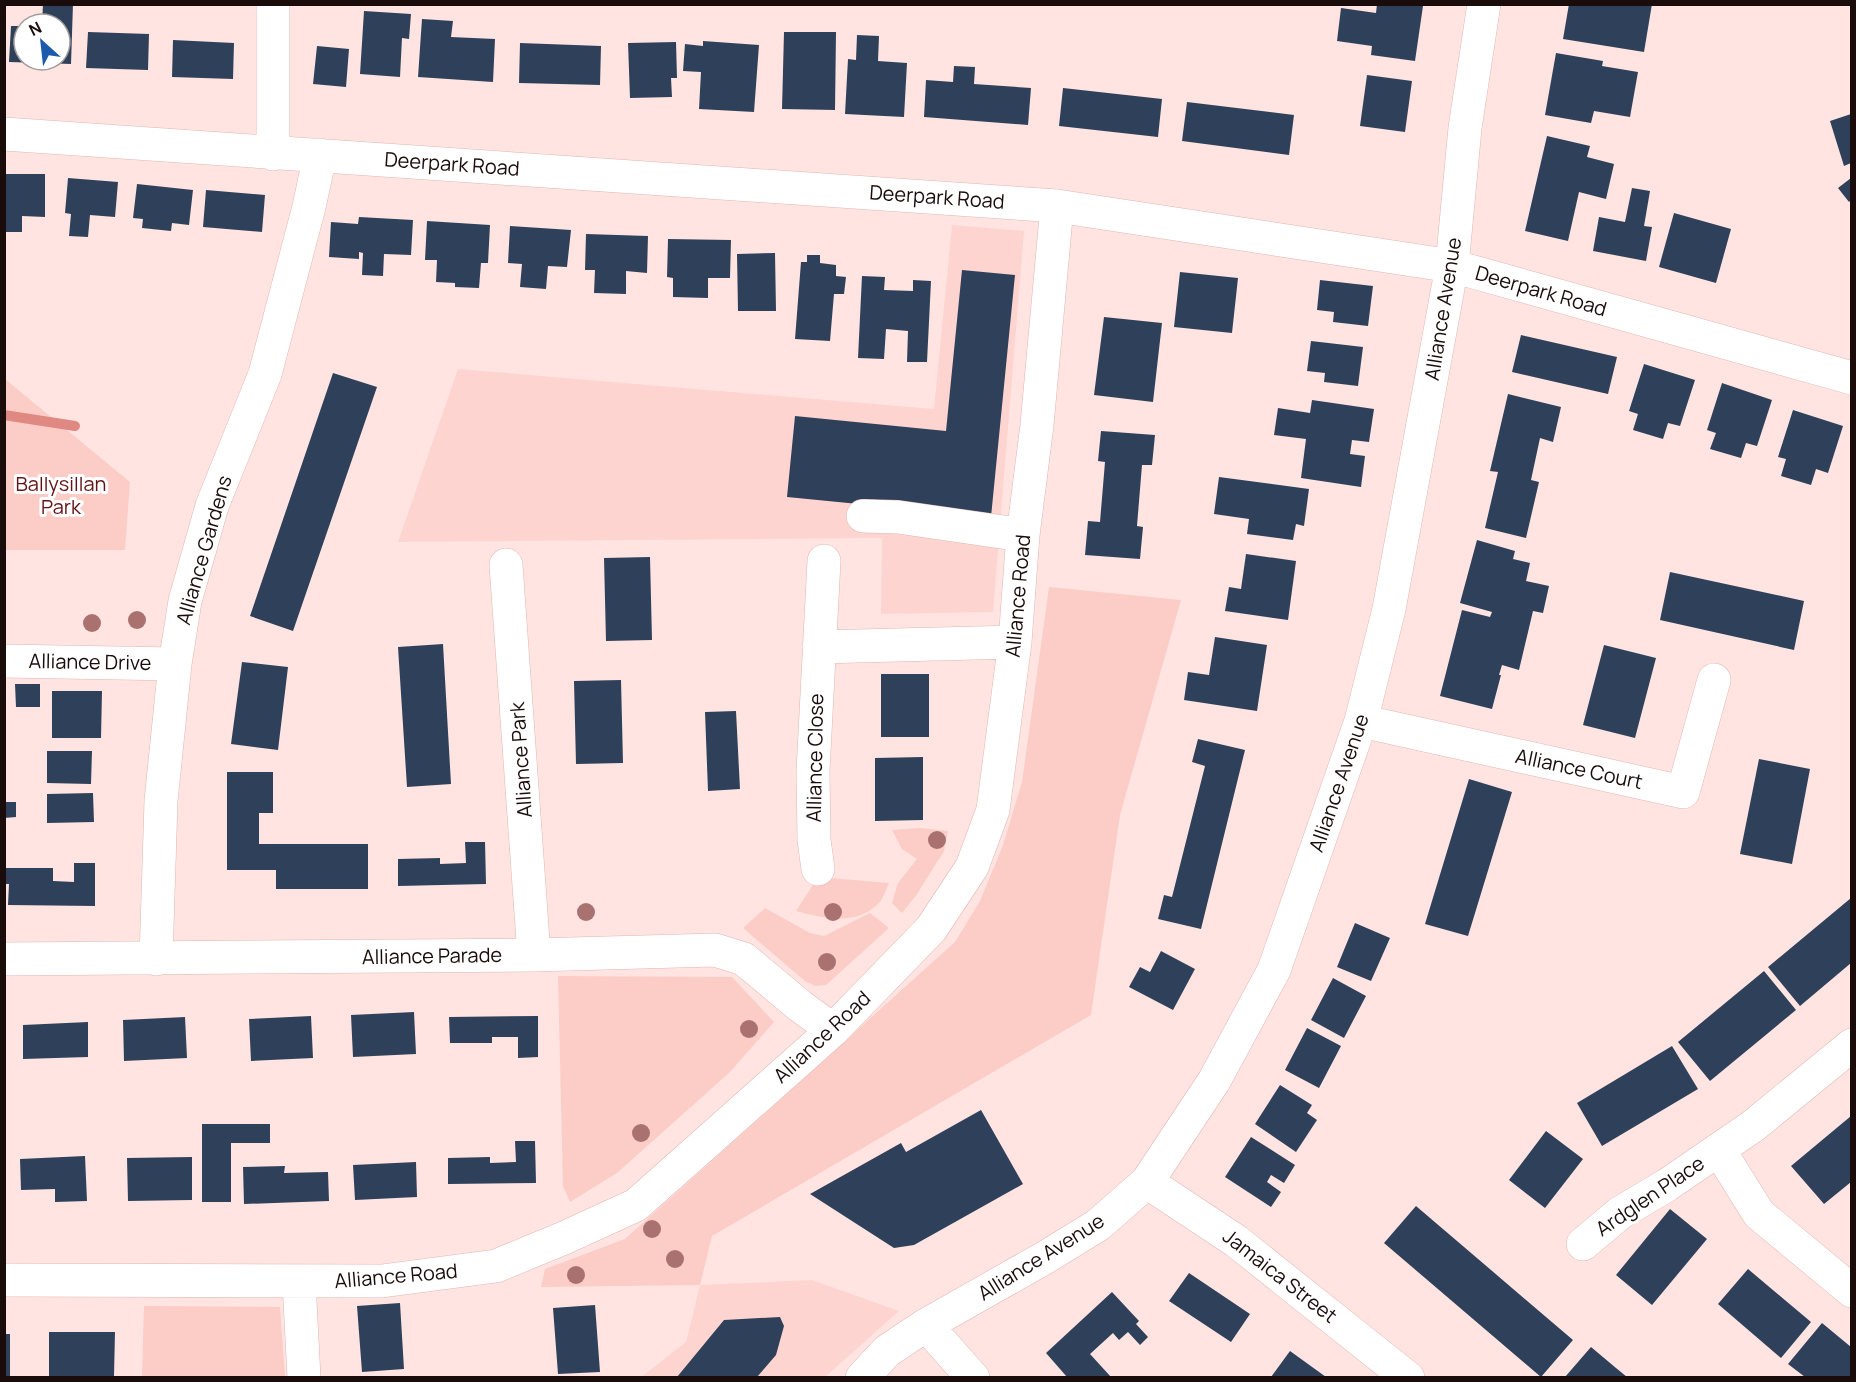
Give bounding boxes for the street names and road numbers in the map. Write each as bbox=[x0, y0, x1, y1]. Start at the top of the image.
street label: Deerpark Road bbox=[384, 145, 521, 182]
street label: Deerpark Road bbox=[869, 178, 1006, 215]
street label: Alliance Avenue bbox=[1418, 235, 1467, 382]
street label: Deerpark Road bbox=[1472, 259, 1610, 322]
street label: Alliance Gardens bbox=[169, 472, 238, 628]
street label: Alliance Road bbox=[999, 533, 1036, 659]
street label: Alliance Drive bbox=[28, 647, 152, 676]
street label: Alliance Close bbox=[800, 693, 829, 823]
street label: Alliance Park bbox=[503, 700, 538, 819]
street label: Alliance Avenue bbox=[1302, 710, 1375, 856]
street label: Alliance Court bbox=[1513, 742, 1645, 795]
street label: Alliance Parade bbox=[362, 941, 502, 970]
street label: Alliance Road bbox=[767, 985, 876, 1089]
street label: Ardglen Place bbox=[1590, 1149, 1709, 1242]
street label: Alliance Avenue bbox=[972, 1207, 1109, 1306]
street label: Jamaica Street bbox=[1218, 1222, 1343, 1329]
street label: Alliance Road bbox=[333, 1257, 459, 1294]

